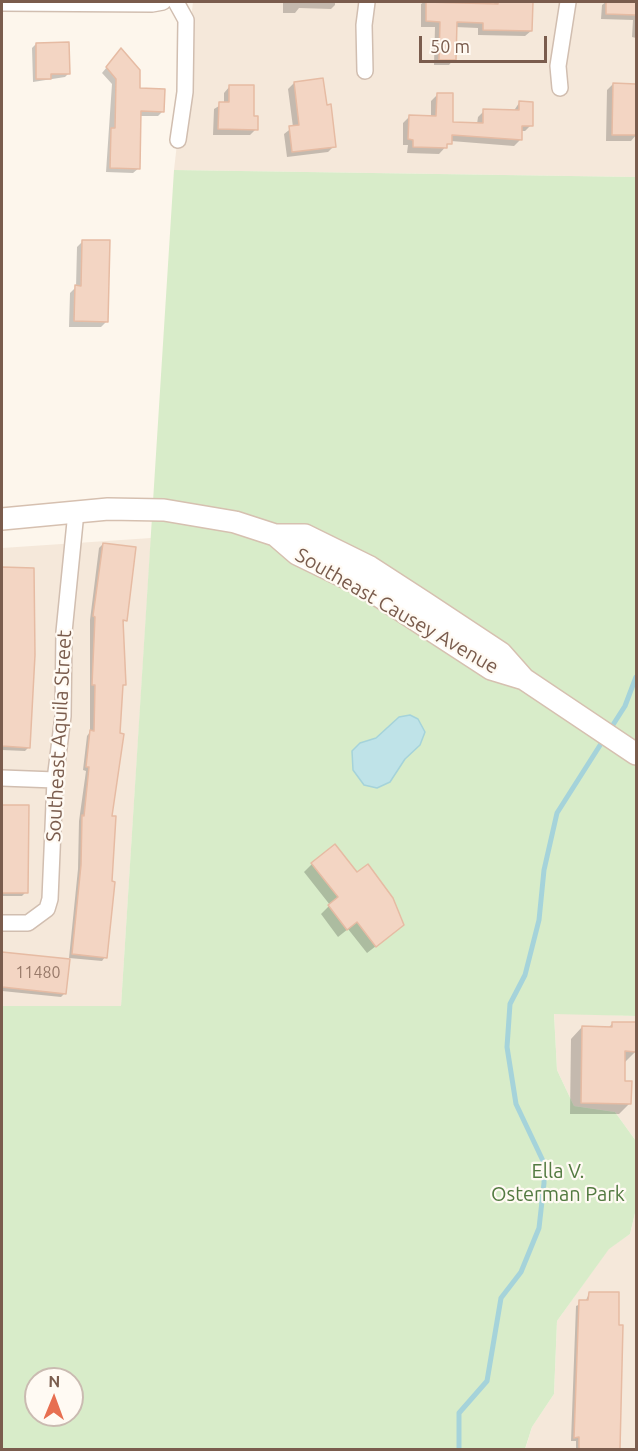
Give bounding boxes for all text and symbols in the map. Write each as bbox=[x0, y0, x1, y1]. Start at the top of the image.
scale bar bbox=[422, 24, 550, 62]
text: 50 m bbox=[430, 36, 470, 56]
street label: Southeast Causey Avenue bbox=[291, 543, 503, 679]
street label: Southeast Aquila Street bbox=[41, 629, 77, 843]
house number: 11480 bbox=[15, 963, 61, 983]
park label: Ella V. Osterman Park bbox=[491, 1159, 625, 1206]
north arrow bbox=[24, 1367, 84, 1427]
text: N bbox=[48, 1372, 60, 1390]

